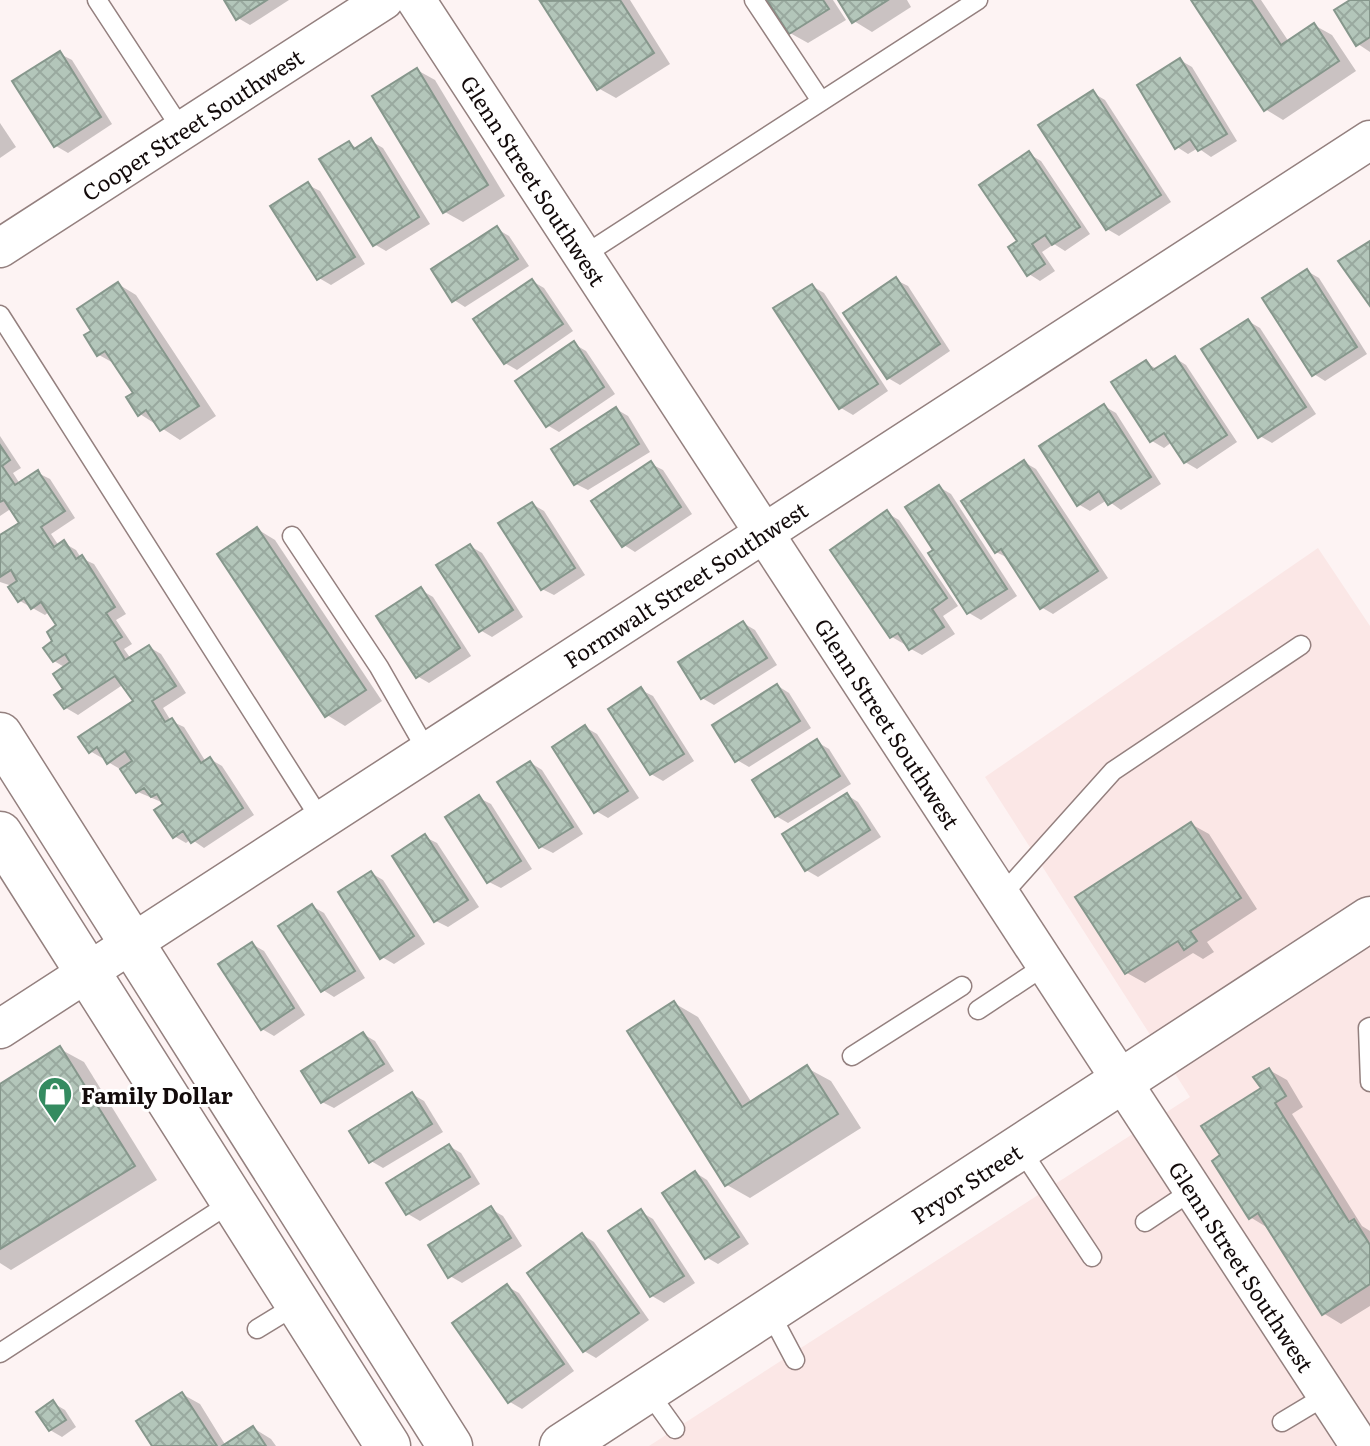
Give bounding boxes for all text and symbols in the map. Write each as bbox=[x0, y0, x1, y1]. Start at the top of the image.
street label: Cooper Street Southwest bbox=[75, 40, 309, 208]
street label: Glenn Street Southwest bbox=[453, 68, 615, 292]
street label: Formwalt Street Southwest bbox=[557, 493, 813, 675]
street label: Glenn Street Southwest bbox=[807, 611, 969, 835]
shop icon: Family Dollar bbox=[36, 1075, 74, 1125]
place label: Family Dollar bbox=[81, 1078, 233, 1111]
street label: Pryor Street bbox=[904, 1135, 1028, 1231]
street label: Glenn Street Southwest bbox=[1161, 1154, 1323, 1378]

